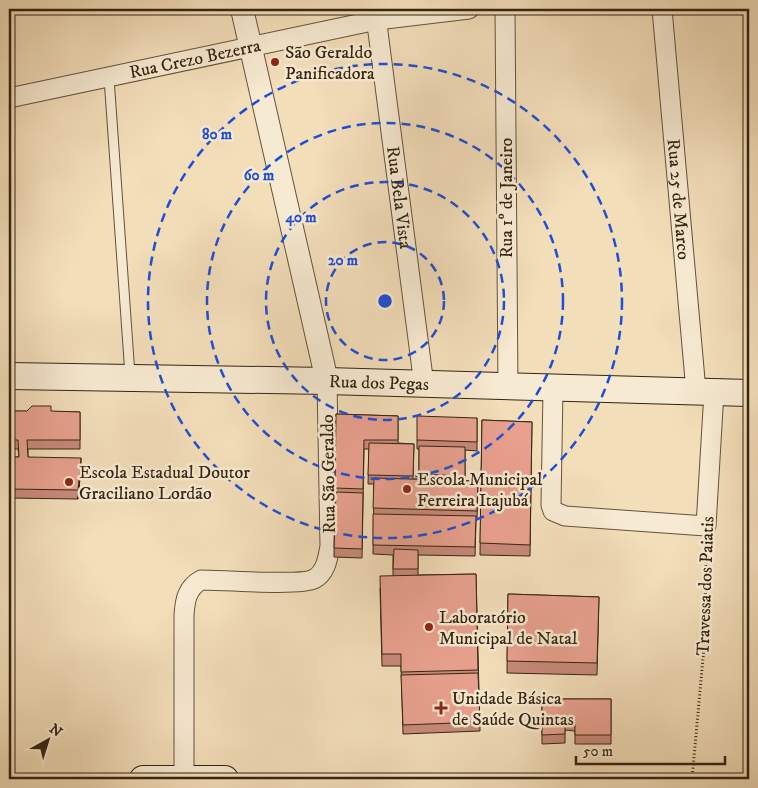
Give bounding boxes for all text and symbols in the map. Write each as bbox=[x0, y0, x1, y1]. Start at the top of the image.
street label: Rua Crezo Bezerra bbox=[127, 35, 263, 84]
place label: São Geraldo Panificadora bbox=[285, 42, 375, 85]
marker: São Geraldo Panificadora bbox=[269, 56, 281, 68]
text: 80 m bbox=[202, 125, 233, 144]
street label: Rua 1º de Janeiro bbox=[496, 137, 518, 258]
street label: Rua 25 de Marco bbox=[662, 138, 694, 261]
street label: Rua Bela Vista bbox=[381, 145, 416, 251]
text: 60 m bbox=[244, 166, 275, 185]
text: 40 m bbox=[284, 208, 317, 227]
text: 20 m bbox=[328, 251, 359, 270]
centre of rings bbox=[376, 292, 394, 310]
street label: Rua dos Pegas bbox=[329, 371, 429, 396]
street label: Rua São Geraldo bbox=[317, 414, 341, 534]
place label: Escola Estadual Doutor Graciliano Lordão bbox=[79, 462, 250, 505]
place label: Escola Municipal Ferreira Itajubá bbox=[417, 469, 543, 512]
marker: Escola Estadual Doutor Graciliano Lordão bbox=[63, 476, 75, 488]
marker: Escola Municipal Ferreira Itajubá bbox=[401, 483, 413, 495]
street label: Travessa dos Paiatis bbox=[693, 516, 719, 656]
place label: Laboratório Municipal de Natal bbox=[439, 607, 578, 650]
marker: Laboratório Municipal de Natal bbox=[423, 621, 435, 633]
place label: Unidade Básica de Saúde Quintas bbox=[452, 688, 574, 731]
marker: Unidade Básica de Saúde Quintas bbox=[434, 701, 448, 715]
north arrow bbox=[22, 716, 72, 766]
text: N bbox=[45, 720, 66, 742]
scale bar bbox=[576, 733, 724, 765]
text: 50 m bbox=[583, 742, 613, 761]

